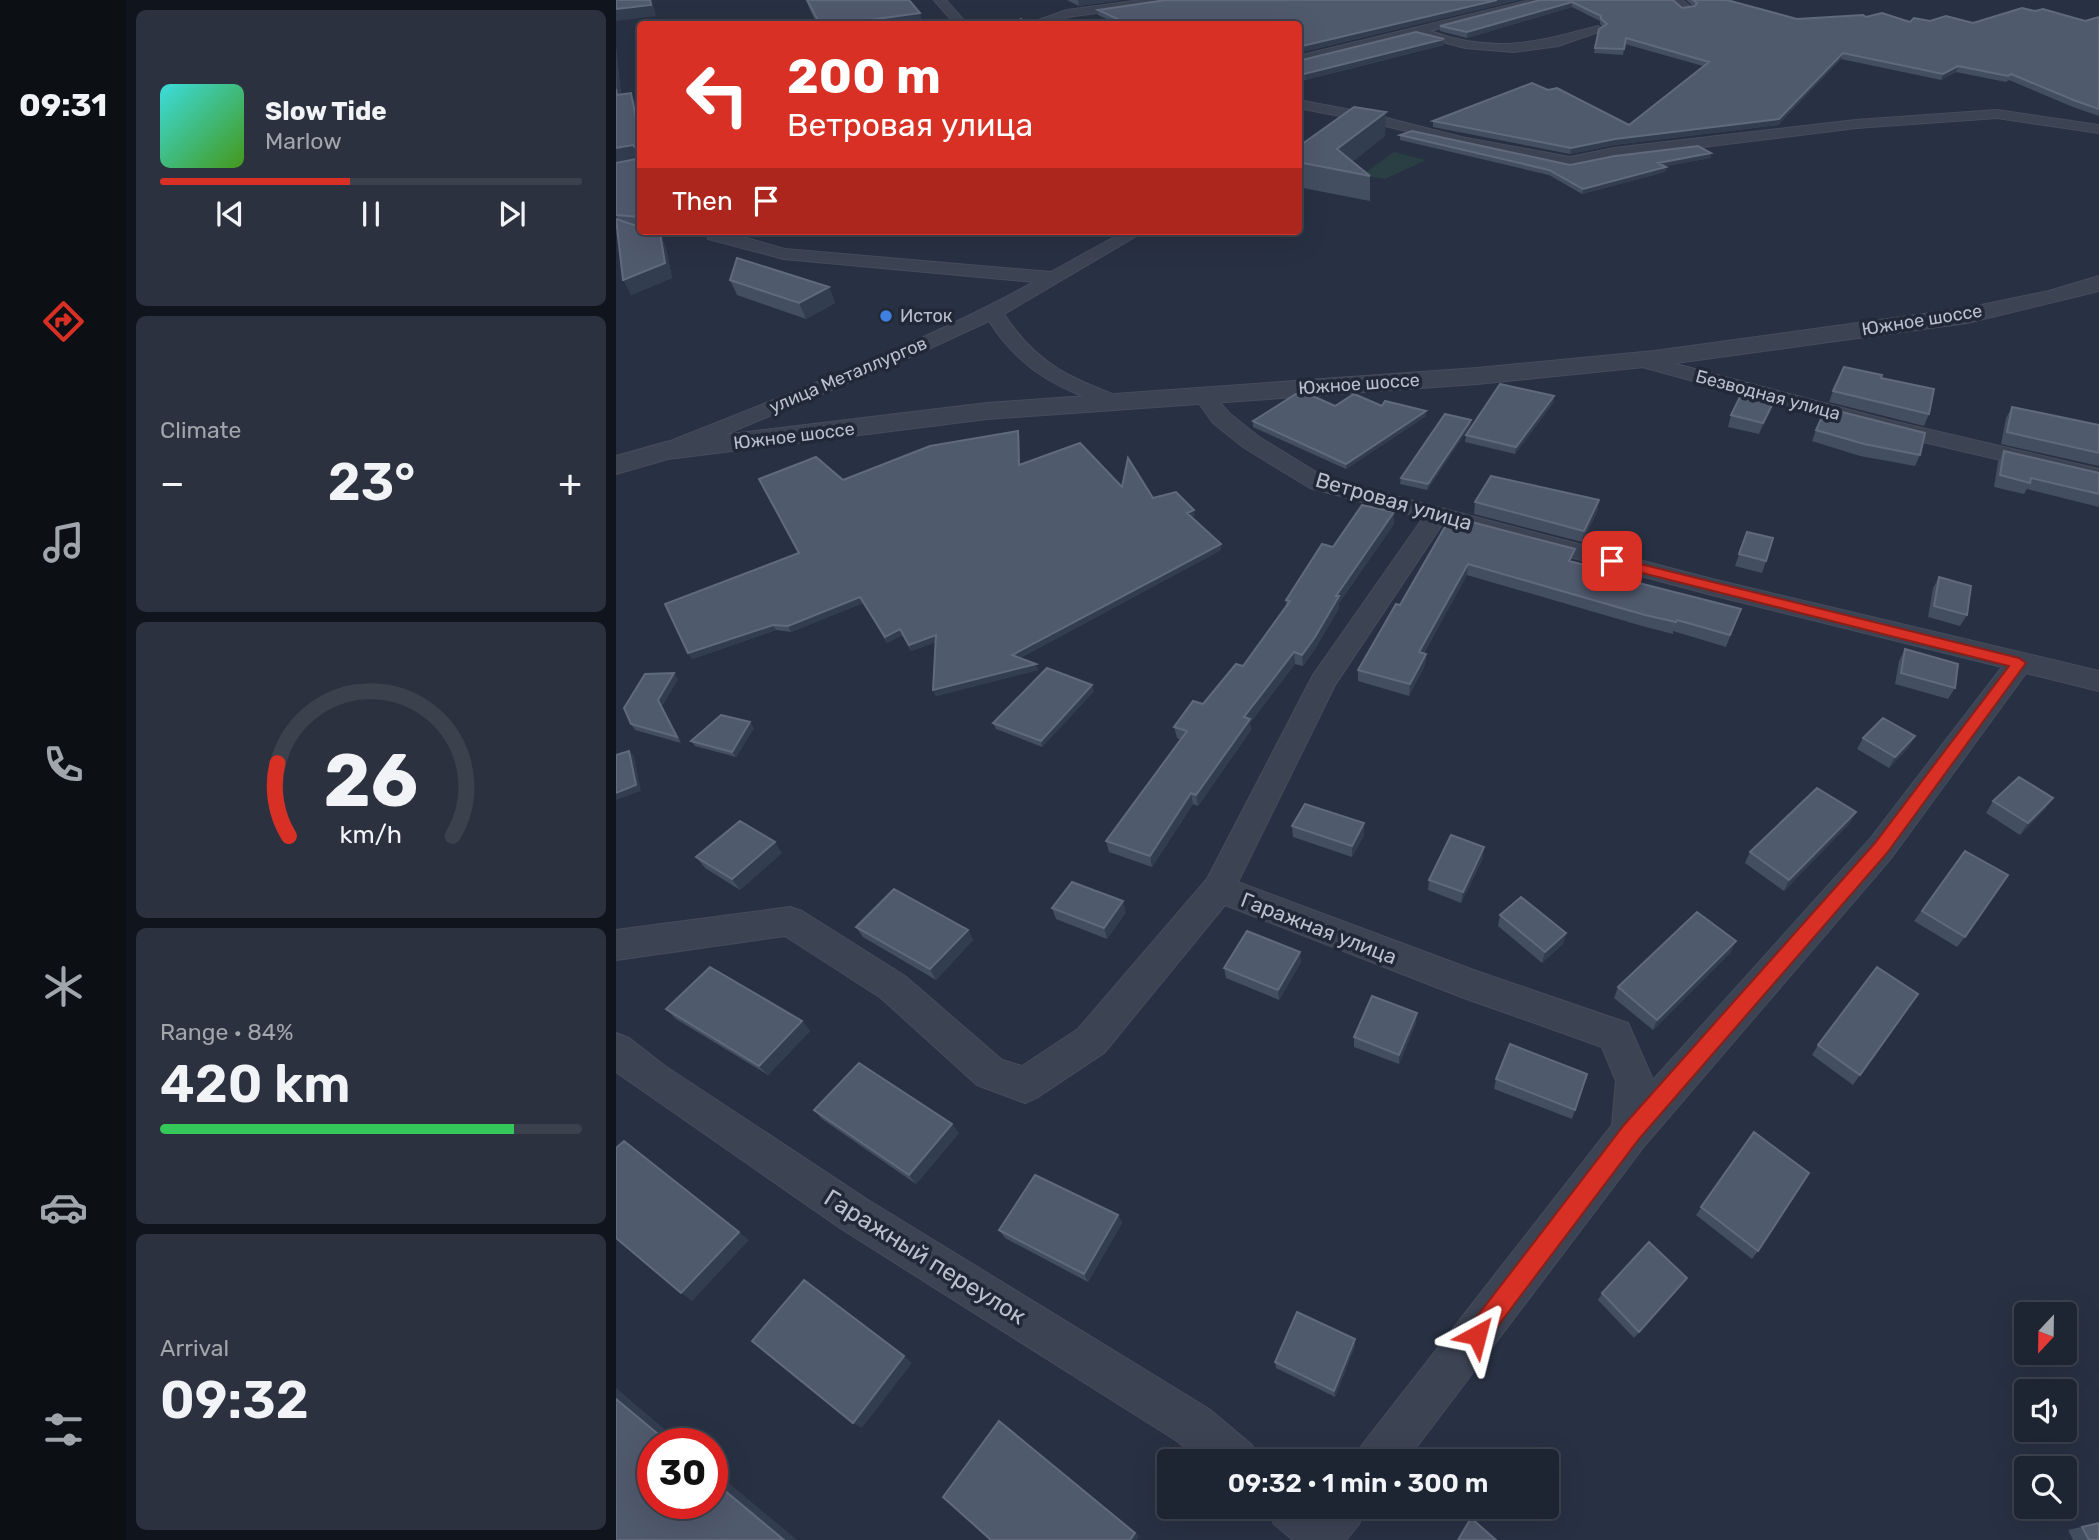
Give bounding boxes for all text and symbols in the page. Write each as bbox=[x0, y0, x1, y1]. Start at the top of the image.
text: 200 m bbox=[787, 47, 941, 105]
icon: left bbox=[672, 49, 763, 140]
text: 09:31 bbox=[19, 86, 107, 124]
text: Slow Tide bbox=[265, 96, 387, 127]
text: Ветровая улица bbox=[787, 106, 1033, 144]
text: Marlow bbox=[265, 127, 342, 155]
icon: arrive bbox=[747, 182, 785, 220]
text: Then bbox=[672, 186, 733, 217]
icon: previous bbox=[211, 195, 249, 233]
icon: pause bbox=[352, 195, 390, 233]
icon: next bbox=[493, 195, 531, 233]
icon: directions bbox=[39, 297, 88, 346]
street label: Южное шоссе bbox=[1860, 300, 1984, 340]
place label: Исток bbox=[900, 305, 953, 327]
marker: Исток bbox=[878, 308, 894, 324]
street label: улица Металлургов bbox=[766, 332, 930, 418]
street label: Безводная улица bbox=[1693, 365, 1843, 425]
street label: Южное шоссе bbox=[1298, 369, 1420, 399]
text: Climate bbox=[160, 416, 241, 444]
street label: Южное шоссе bbox=[732, 418, 856, 454]
text: 23° bbox=[328, 451, 415, 513]
text: − bbox=[160, 460, 185, 506]
text: + bbox=[558, 460, 582, 506]
street label: Ветровая улица bbox=[1313, 467, 1475, 535]
icon: music bbox=[39, 518, 88, 567]
pin bbox=[1582, 531, 1642, 591]
icon: arrive bbox=[1593, 542, 1631, 580]
text: 26 bbox=[324, 738, 418, 824]
icon: phone bbox=[39, 740, 88, 789]
text: km/h bbox=[340, 820, 402, 849]
street label: Гаражная улица bbox=[1238, 887, 1400, 969]
icon: climate bbox=[39, 962, 88, 1011]
text: Range · 84% bbox=[160, 1018, 294, 1046]
text: 420 km bbox=[160, 1053, 351, 1115]
icon: car bbox=[39, 1183, 88, 1232]
street label: Гаражный переулок bbox=[819, 1184, 1031, 1331]
position arrow bbox=[1440, 1298, 1514, 1372]
north arrow bbox=[2014, 1302, 2077, 1365]
map controls bbox=[2014, 1302, 2077, 1519]
text: Arrival bbox=[160, 1334, 229, 1362]
text: 09:32 bbox=[160, 1369, 309, 1431]
button: sound bbox=[2014, 1379, 2077, 1442]
icon: filters bbox=[39, 1405, 88, 1454]
speed limit sign: 30 bbox=[637, 1428, 728, 1519]
button: search bbox=[2014, 1456, 2077, 1519]
text: 09:32 · 1 min · 300 m bbox=[1228, 1468, 1488, 1499]

